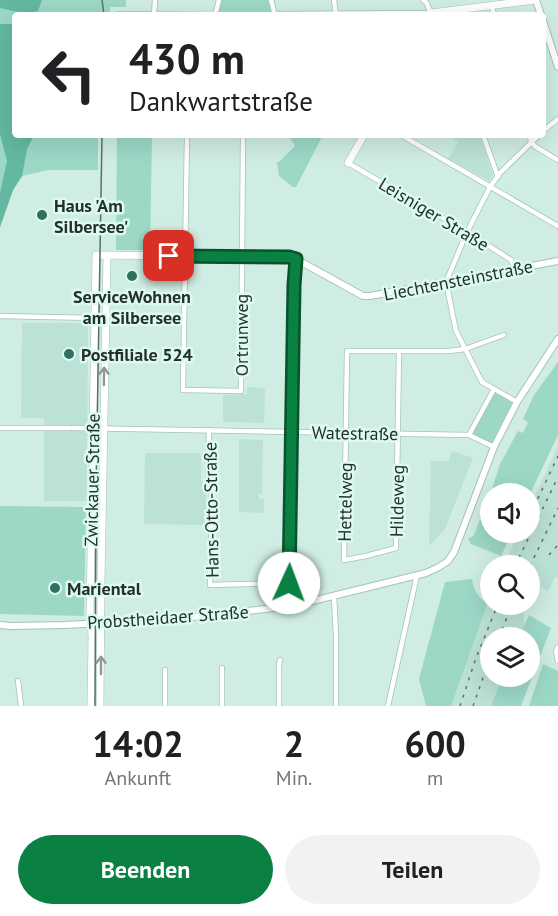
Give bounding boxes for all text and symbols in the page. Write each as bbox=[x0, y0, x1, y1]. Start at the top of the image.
text: 430 m bbox=[129, 31, 245, 86]
icon: left bbox=[30, 36, 108, 114]
text: Dankwartstraße bbox=[129, 84, 313, 118]
street label: Leisniger Straße bbox=[375, 172, 493, 256]
place label: Haus 'Am Silbersee' bbox=[54, 194, 128, 238]
marker: Haus 'Am Silbersee' bbox=[35, 208, 49, 222]
pin bbox=[143, 230, 194, 281]
icon: arrive bbox=[152, 239, 185, 272]
street label: Liechtensteinstraße bbox=[381, 254, 535, 306]
marker: ServiceWohnen am Silbersee bbox=[125, 269, 139, 283]
place label: ServiceWohnen am Silbersee bbox=[73, 285, 191, 329]
street label: Ortrunweg bbox=[230, 294, 253, 376]
place label: Postfiliale 524 bbox=[81, 343, 193, 366]
marker: Postfiliale 524 bbox=[62, 347, 76, 361]
one-way arrow bbox=[99, 367, 110, 387]
street label: Zwickauer Straße bbox=[79, 413, 105, 547]
street label: Watestraße bbox=[311, 421, 399, 445]
street label: Hans-Otto-Straße bbox=[198, 442, 224, 578]
street label: Hettelweg bbox=[333, 462, 357, 542]
street label: Hildeweg bbox=[385, 465, 409, 537]
map controls bbox=[480, 483, 540, 687]
button: sound bbox=[480, 483, 540, 543]
position arrow bbox=[257, 551, 321, 615]
button: search bbox=[480, 555, 540, 615]
place label: Mariental bbox=[67, 577, 142, 600]
marker: Mariental bbox=[48, 581, 62, 595]
street label: Probstheidaer Straße bbox=[87, 600, 249, 634]
button: layers bbox=[480, 627, 540, 687]
one-way arrow bbox=[95, 655, 107, 675]
text: 14:02 bbox=[92, 720, 184, 767]
text: 2 bbox=[284, 720, 304, 767]
text: 600 bbox=[405, 720, 466, 767]
text: Ankunft bbox=[105, 765, 171, 791]
text: Min. bbox=[276, 765, 312, 791]
text: m bbox=[427, 765, 443, 791]
button: Beenden bbox=[18, 835, 273, 904]
button: Teilen bbox=[285, 835, 540, 904]

